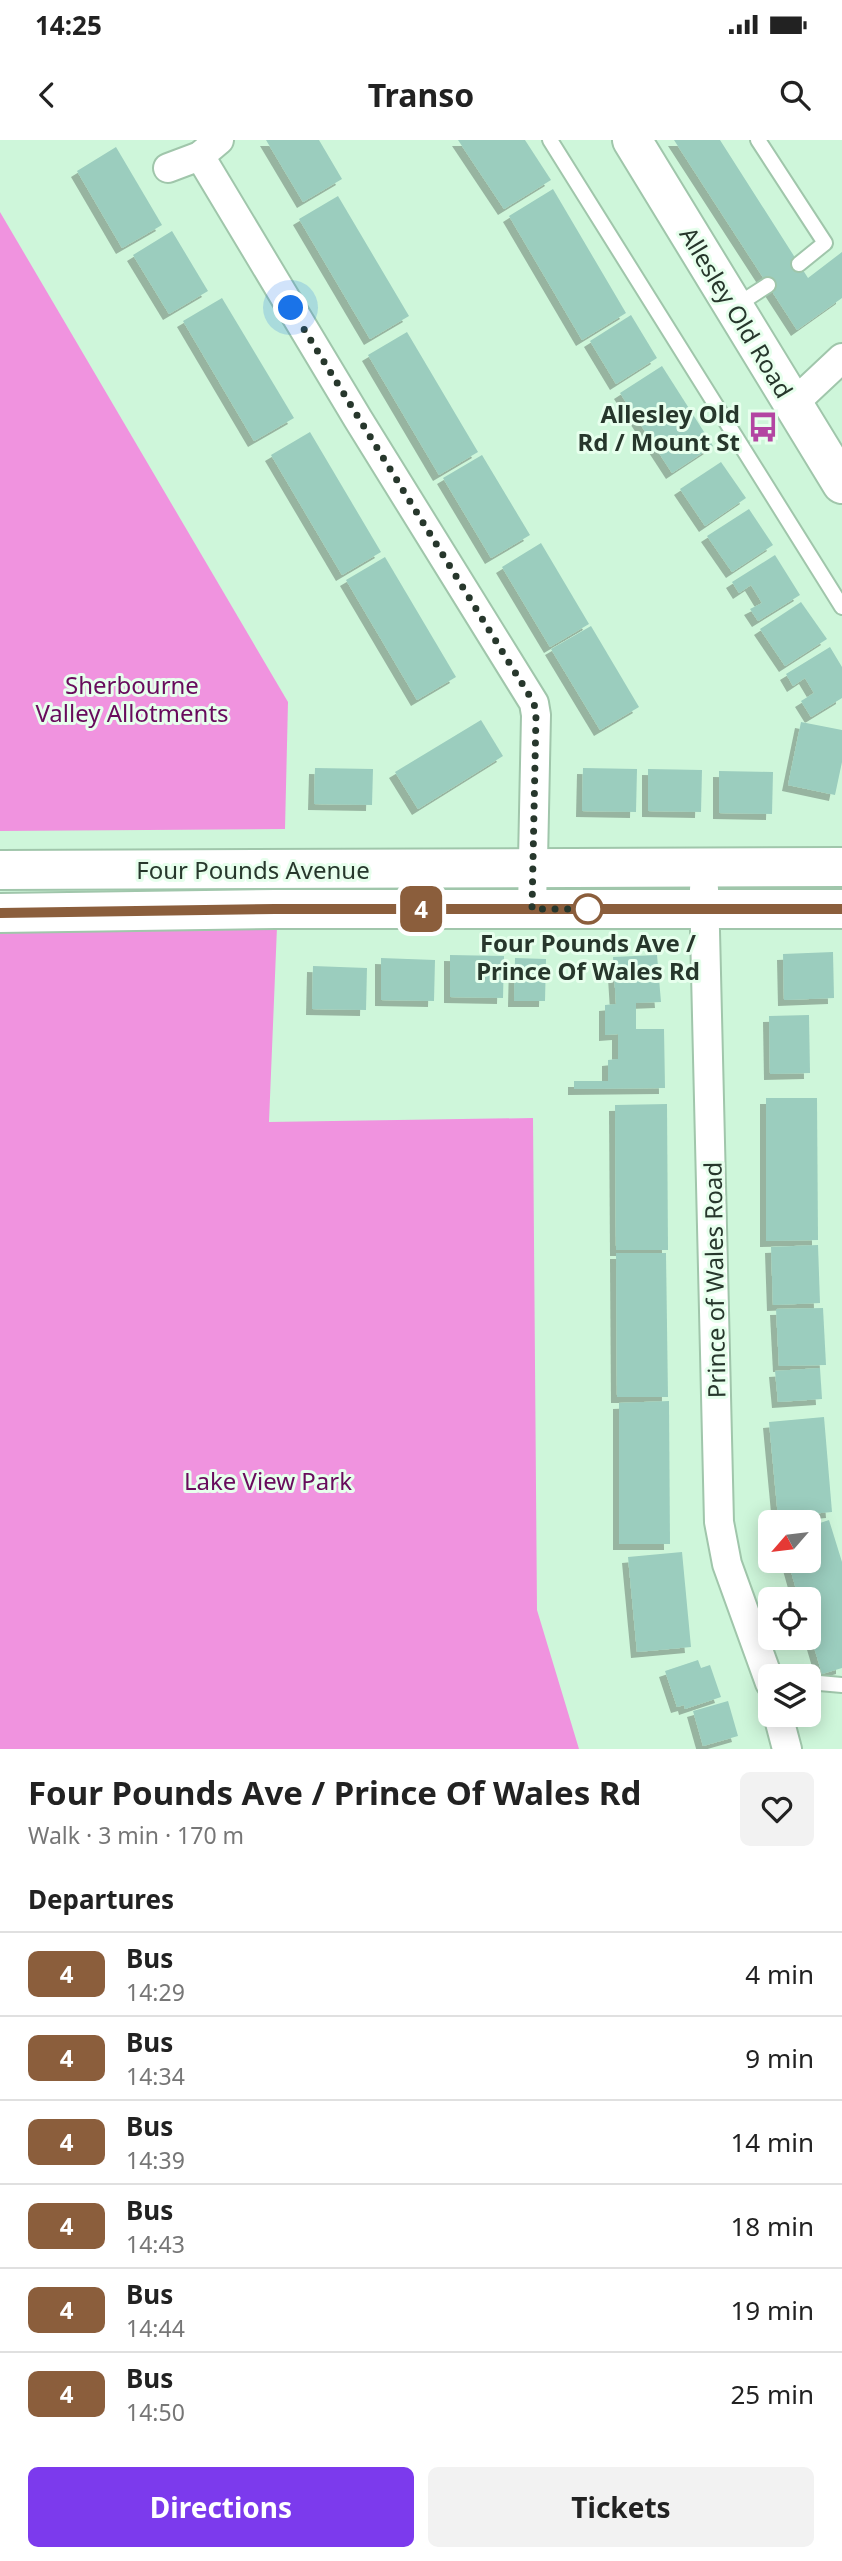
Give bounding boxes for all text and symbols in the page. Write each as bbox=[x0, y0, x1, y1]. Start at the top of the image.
text: 14:25 bbox=[35, 7, 102, 43]
text: Transo bbox=[368, 73, 474, 116]
icon: back bbox=[28, 76, 66, 114]
icon: search bbox=[776, 76, 814, 114]
street label: Allesley Old Road bbox=[673, 220, 801, 404]
your location bbox=[273, 290, 308, 325]
place label: Allesley Old Rd / Mount St bbox=[578, 397, 740, 458]
bus stop icon: Allesley Old Rd / Mount St bbox=[746, 410, 780, 444]
park label: Sherbourne Valley Allotments bbox=[35, 668, 229, 729]
street label: Four Pounds Avenue bbox=[136, 853, 370, 886]
line badge: 4 bbox=[398, 886, 444, 932]
text: 4 bbox=[414, 892, 428, 925]
marker: Four Pounds Ave / Prince Of Wales Rd bbox=[573, 894, 603, 924]
place label: Four Pounds Ave / Prince Of Wales Rd bbox=[476, 926, 700, 987]
street label: Prince of Wales Road bbox=[695, 1162, 733, 1398]
park label: Lake View Park bbox=[184, 1464, 352, 1497]
north arrow bbox=[758, 1510, 821, 1573]
map controls bbox=[758, 1510, 821, 1727]
button: locate bbox=[758, 1587, 821, 1650]
button: layers bbox=[758, 1664, 821, 1727]
text: Four Pounds Ave / Prince Of Wales Rd bbox=[28, 1770, 641, 1815]
button: heart bbox=[740, 1772, 814, 1846]
text: Walk · 3 min · 170 m bbox=[28, 1819, 244, 1851]
text: Departures bbox=[28, 1881, 174, 1917]
text: Bus bbox=[126, 1940, 173, 1976]
text: 4 min bbox=[745, 1956, 814, 1992]
text: 4 bbox=[60, 1957, 73, 1990]
text: 14:29 bbox=[126, 1976, 185, 2008]
text: Bus bbox=[126, 2024, 173, 2060]
text: 9 min bbox=[745, 2040, 814, 2076]
text: 4 bbox=[60, 2041, 73, 2074]
text: 14:34 bbox=[126, 2060, 185, 2092]
text: Bus bbox=[126, 2108, 173, 2144]
text: 14 min bbox=[730, 2124, 814, 2160]
text: 4 bbox=[60, 2125, 73, 2158]
text: 14:39 bbox=[126, 2144, 185, 2176]
text: Bus bbox=[126, 2192, 173, 2228]
text: 18 min bbox=[730, 2208, 814, 2244]
text: 4 bbox=[60, 2209, 73, 2242]
text: 14:43 bbox=[126, 2228, 185, 2260]
text: Bus bbox=[126, 2276, 173, 2312]
text: 19 min bbox=[730, 2292, 814, 2328]
text: 4 bbox=[60, 2293, 73, 2326]
text: 14:44 bbox=[126, 2312, 185, 2344]
text: Bus bbox=[126, 2360, 173, 2396]
text: 25 min bbox=[730, 2376, 814, 2412]
text: 4 bbox=[60, 2377, 73, 2410]
text: 14:50 bbox=[126, 2396, 185, 2428]
button: Directions bbox=[28, 2467, 414, 2547]
button: Tickets bbox=[428, 2467, 814, 2547]

